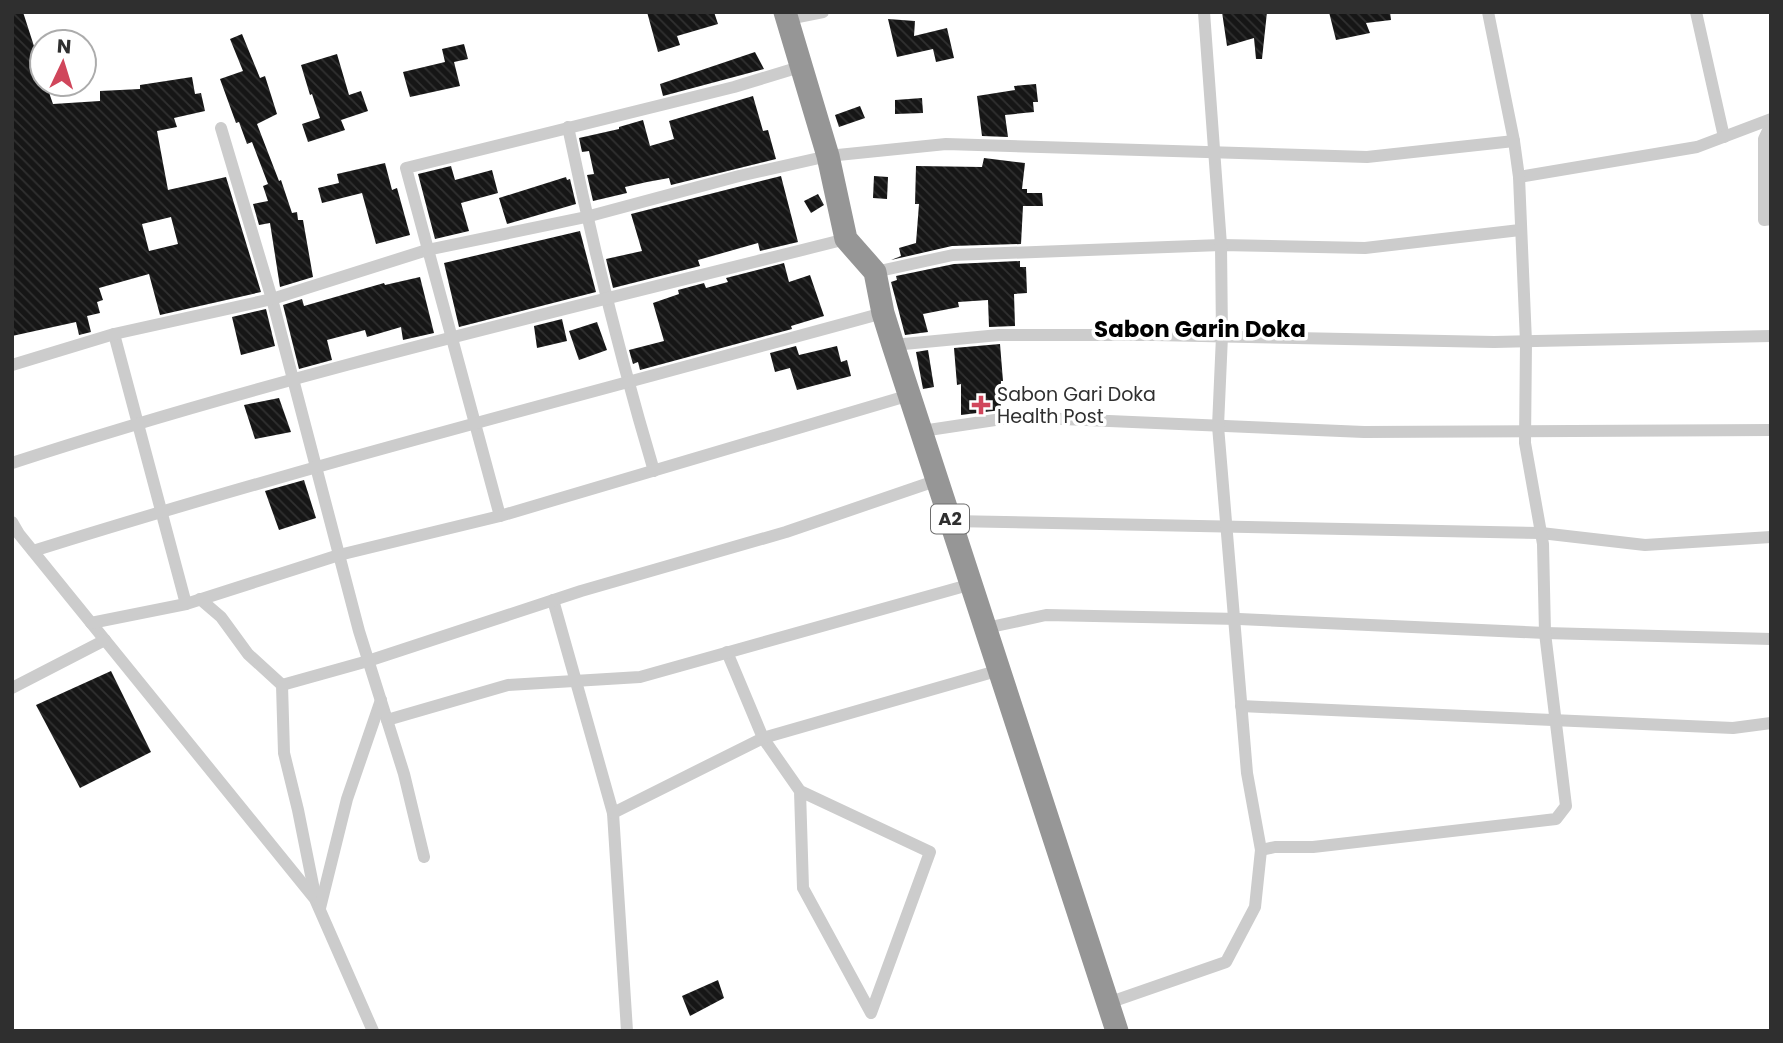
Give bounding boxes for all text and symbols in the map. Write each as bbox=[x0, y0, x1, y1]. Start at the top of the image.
north arrow bbox=[28, 28, 98, 98]
text: N bbox=[56, 33, 72, 61]
district label: Sabon Garin Doka bbox=[1094, 313, 1306, 345]
place label: Sabon Gari Doka Health Post bbox=[997, 381, 1156, 430]
marker: Sabon Gari Doka Health Post bbox=[971, 395, 991, 415]
road number: A2 bbox=[931, 504, 969, 534]

